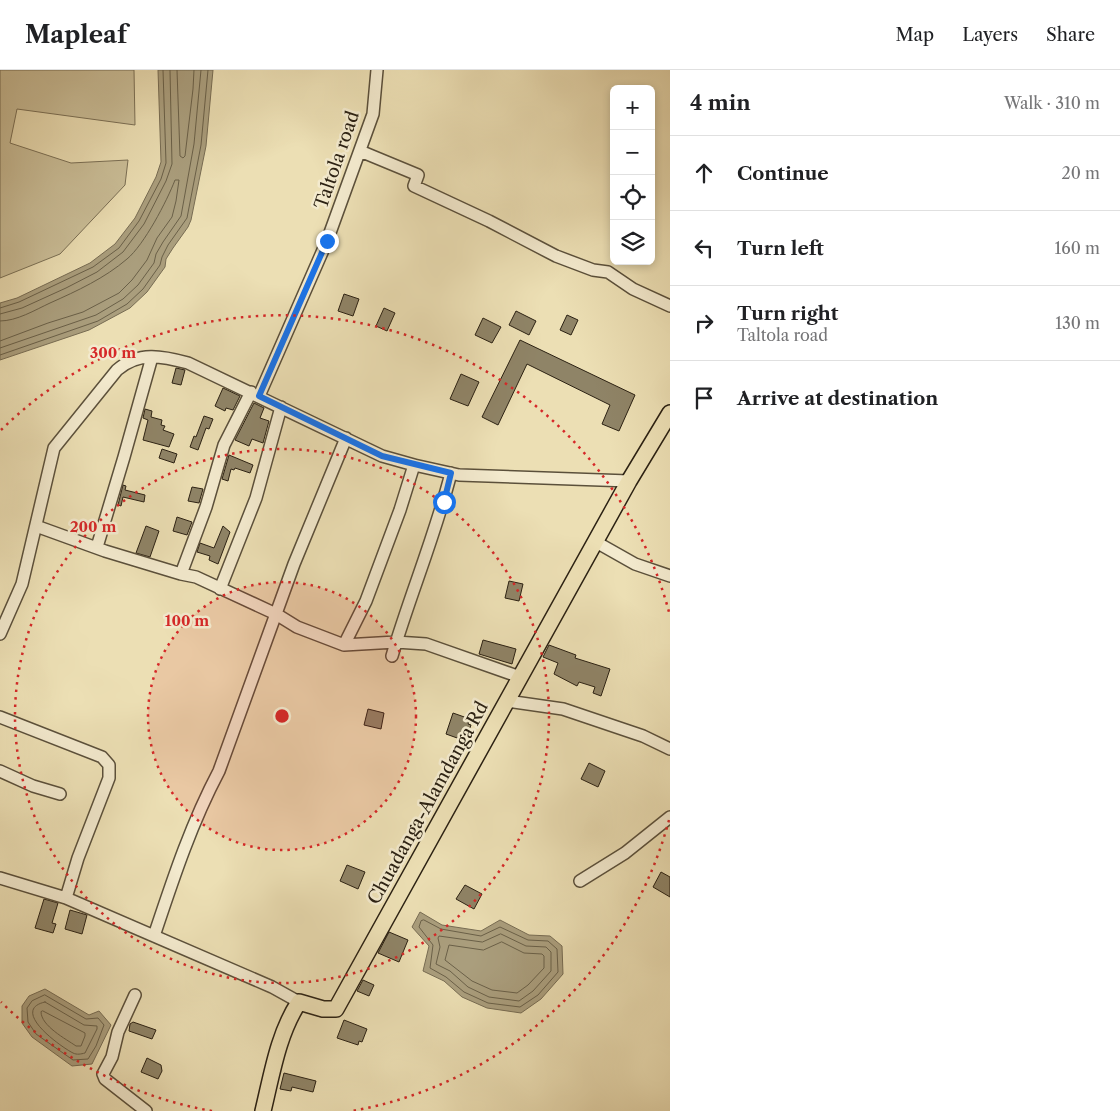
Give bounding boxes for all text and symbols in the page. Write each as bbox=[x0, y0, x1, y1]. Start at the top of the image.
text: Mapleaf bbox=[25, 20, 127, 49]
text: Map bbox=[896, 24, 934, 46]
text: Layers bbox=[962, 24, 1018, 46]
text: Share bbox=[1046, 24, 1095, 46]
map controls bbox=[610, 85, 655, 265]
button: + bbox=[610, 85, 655, 130]
text: 4 min bbox=[690, 90, 751, 115]
text: Walk · 310 m bbox=[1004, 93, 1100, 113]
street label: Taltola road bbox=[310, 108, 364, 212]
button: − bbox=[610, 130, 655, 175]
icon: ahead bbox=[690, 159, 718, 187]
text: Continue bbox=[737, 162, 829, 185]
text: 20 m bbox=[1061, 163, 1100, 183]
button: locate bbox=[610, 175, 655, 220]
button: layers bbox=[610, 220, 655, 265]
route end bbox=[316, 230, 339, 253]
icon: left bbox=[690, 234, 718, 262]
text: Turn left bbox=[737, 237, 824, 260]
text: 160 m bbox=[1055, 238, 1100, 258]
text: Turn right bbox=[737, 302, 838, 325]
icon: right bbox=[690, 309, 718, 337]
text: 130 m bbox=[1055, 313, 1100, 333]
text: Taltola road bbox=[737, 325, 828, 345]
text: 300 m bbox=[90, 343, 136, 362]
icon: arrive bbox=[690, 384, 718, 412]
text: Arrive at destination bbox=[737, 387, 938, 410]
route start bbox=[433, 491, 456, 514]
text: 200 m bbox=[70, 517, 116, 536]
text: 100 m bbox=[165, 611, 209, 630]
street label: Chuadanga-Alamdanga Rd bbox=[363, 698, 493, 908]
centre of rings bbox=[273, 707, 291, 725]

